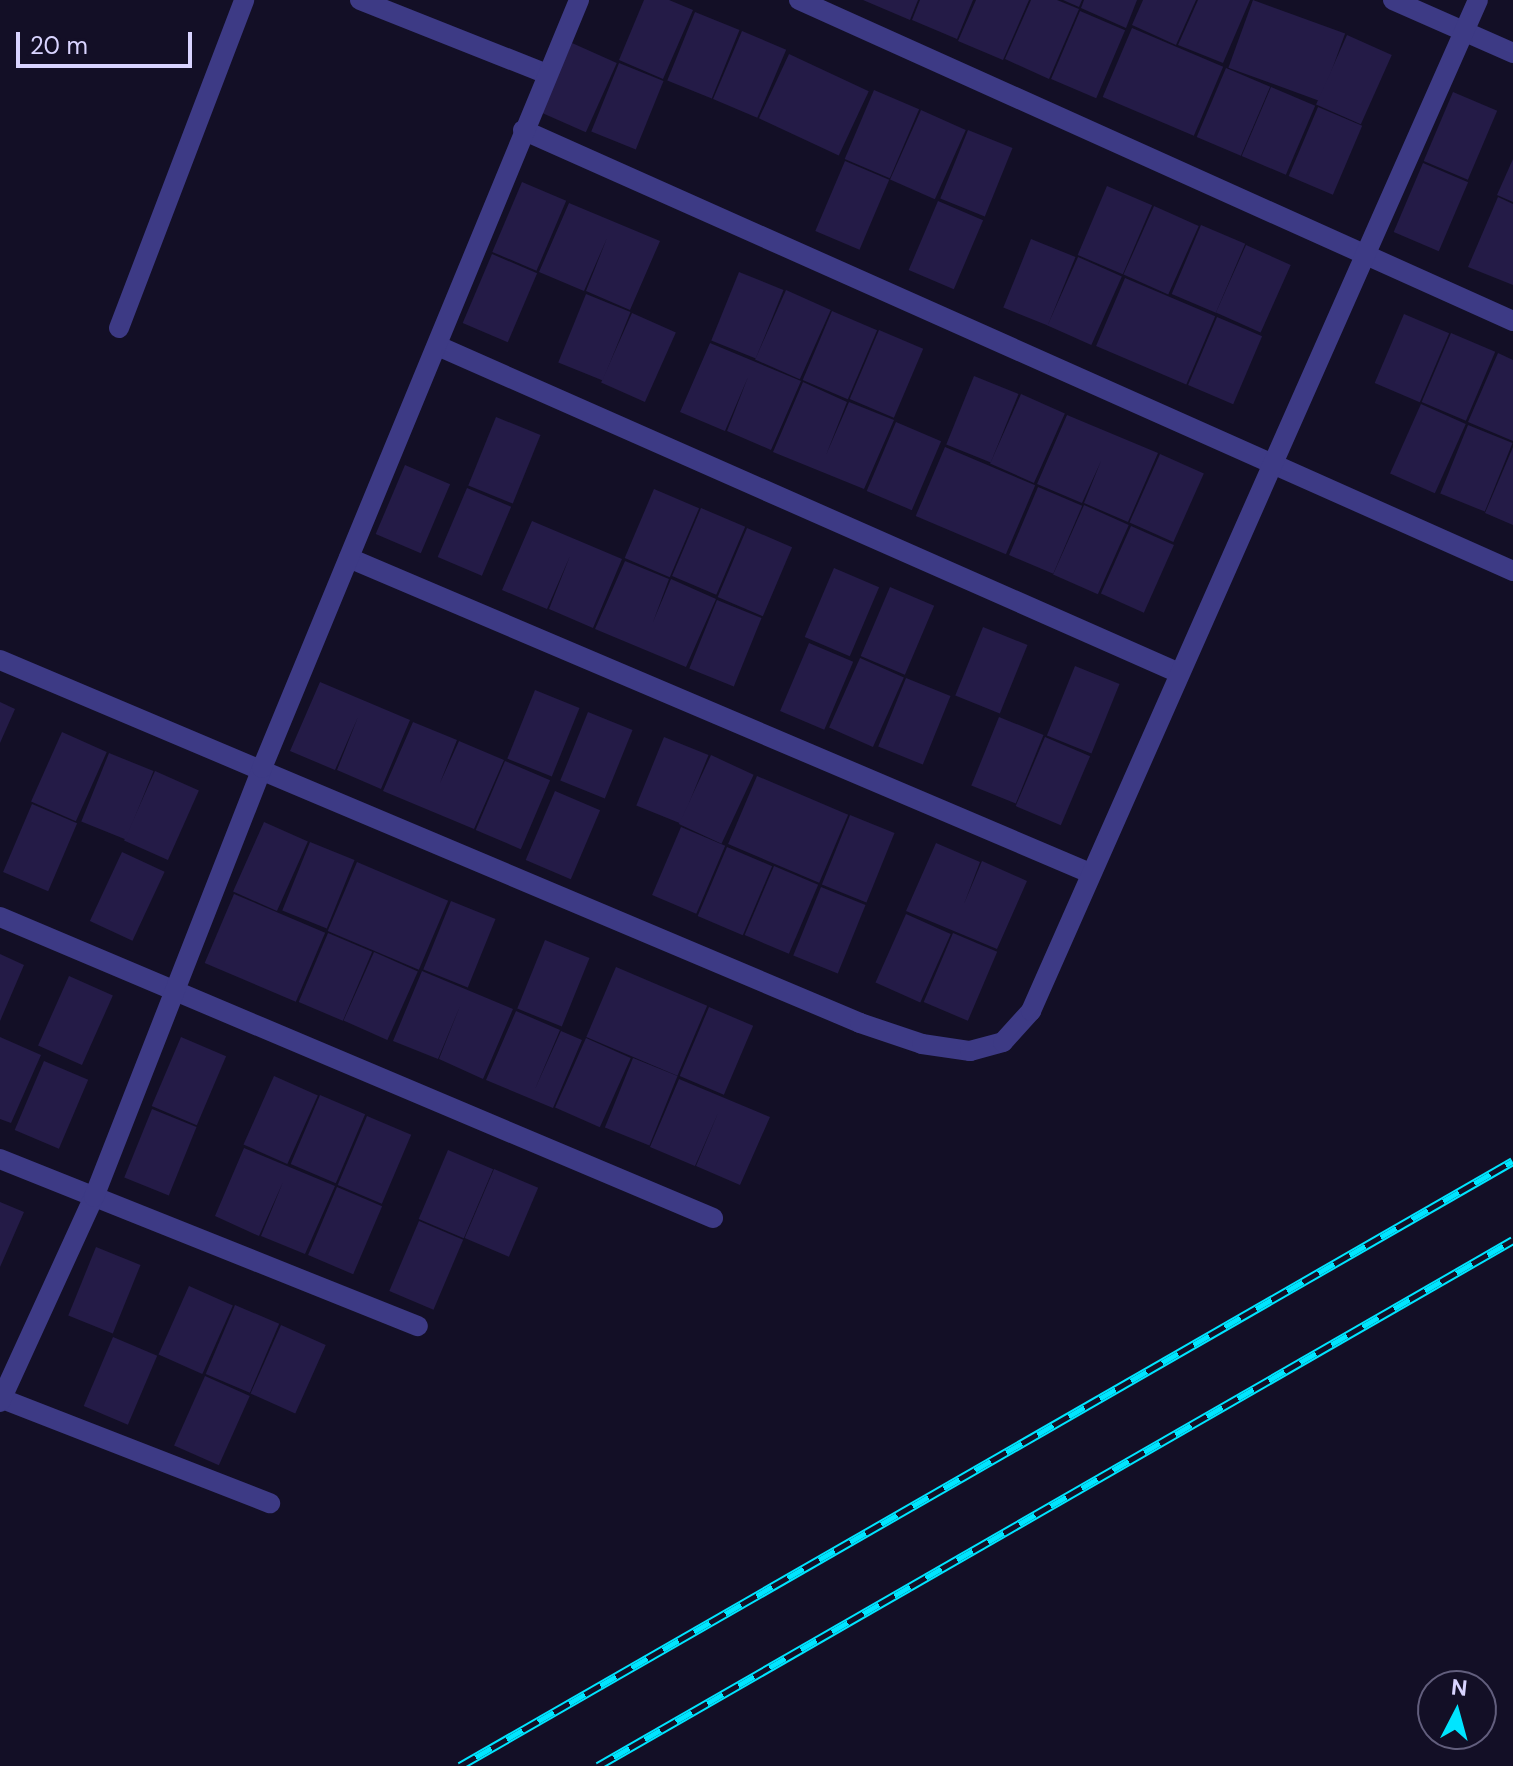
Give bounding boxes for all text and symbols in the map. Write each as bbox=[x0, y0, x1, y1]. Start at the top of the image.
scale bar bbox=[20, 16, 196, 66]
text: 20 m bbox=[30, 30, 88, 61]
north arrow bbox=[1417, 1670, 1497, 1750]
text: N bbox=[1450, 1672, 1469, 1703]

